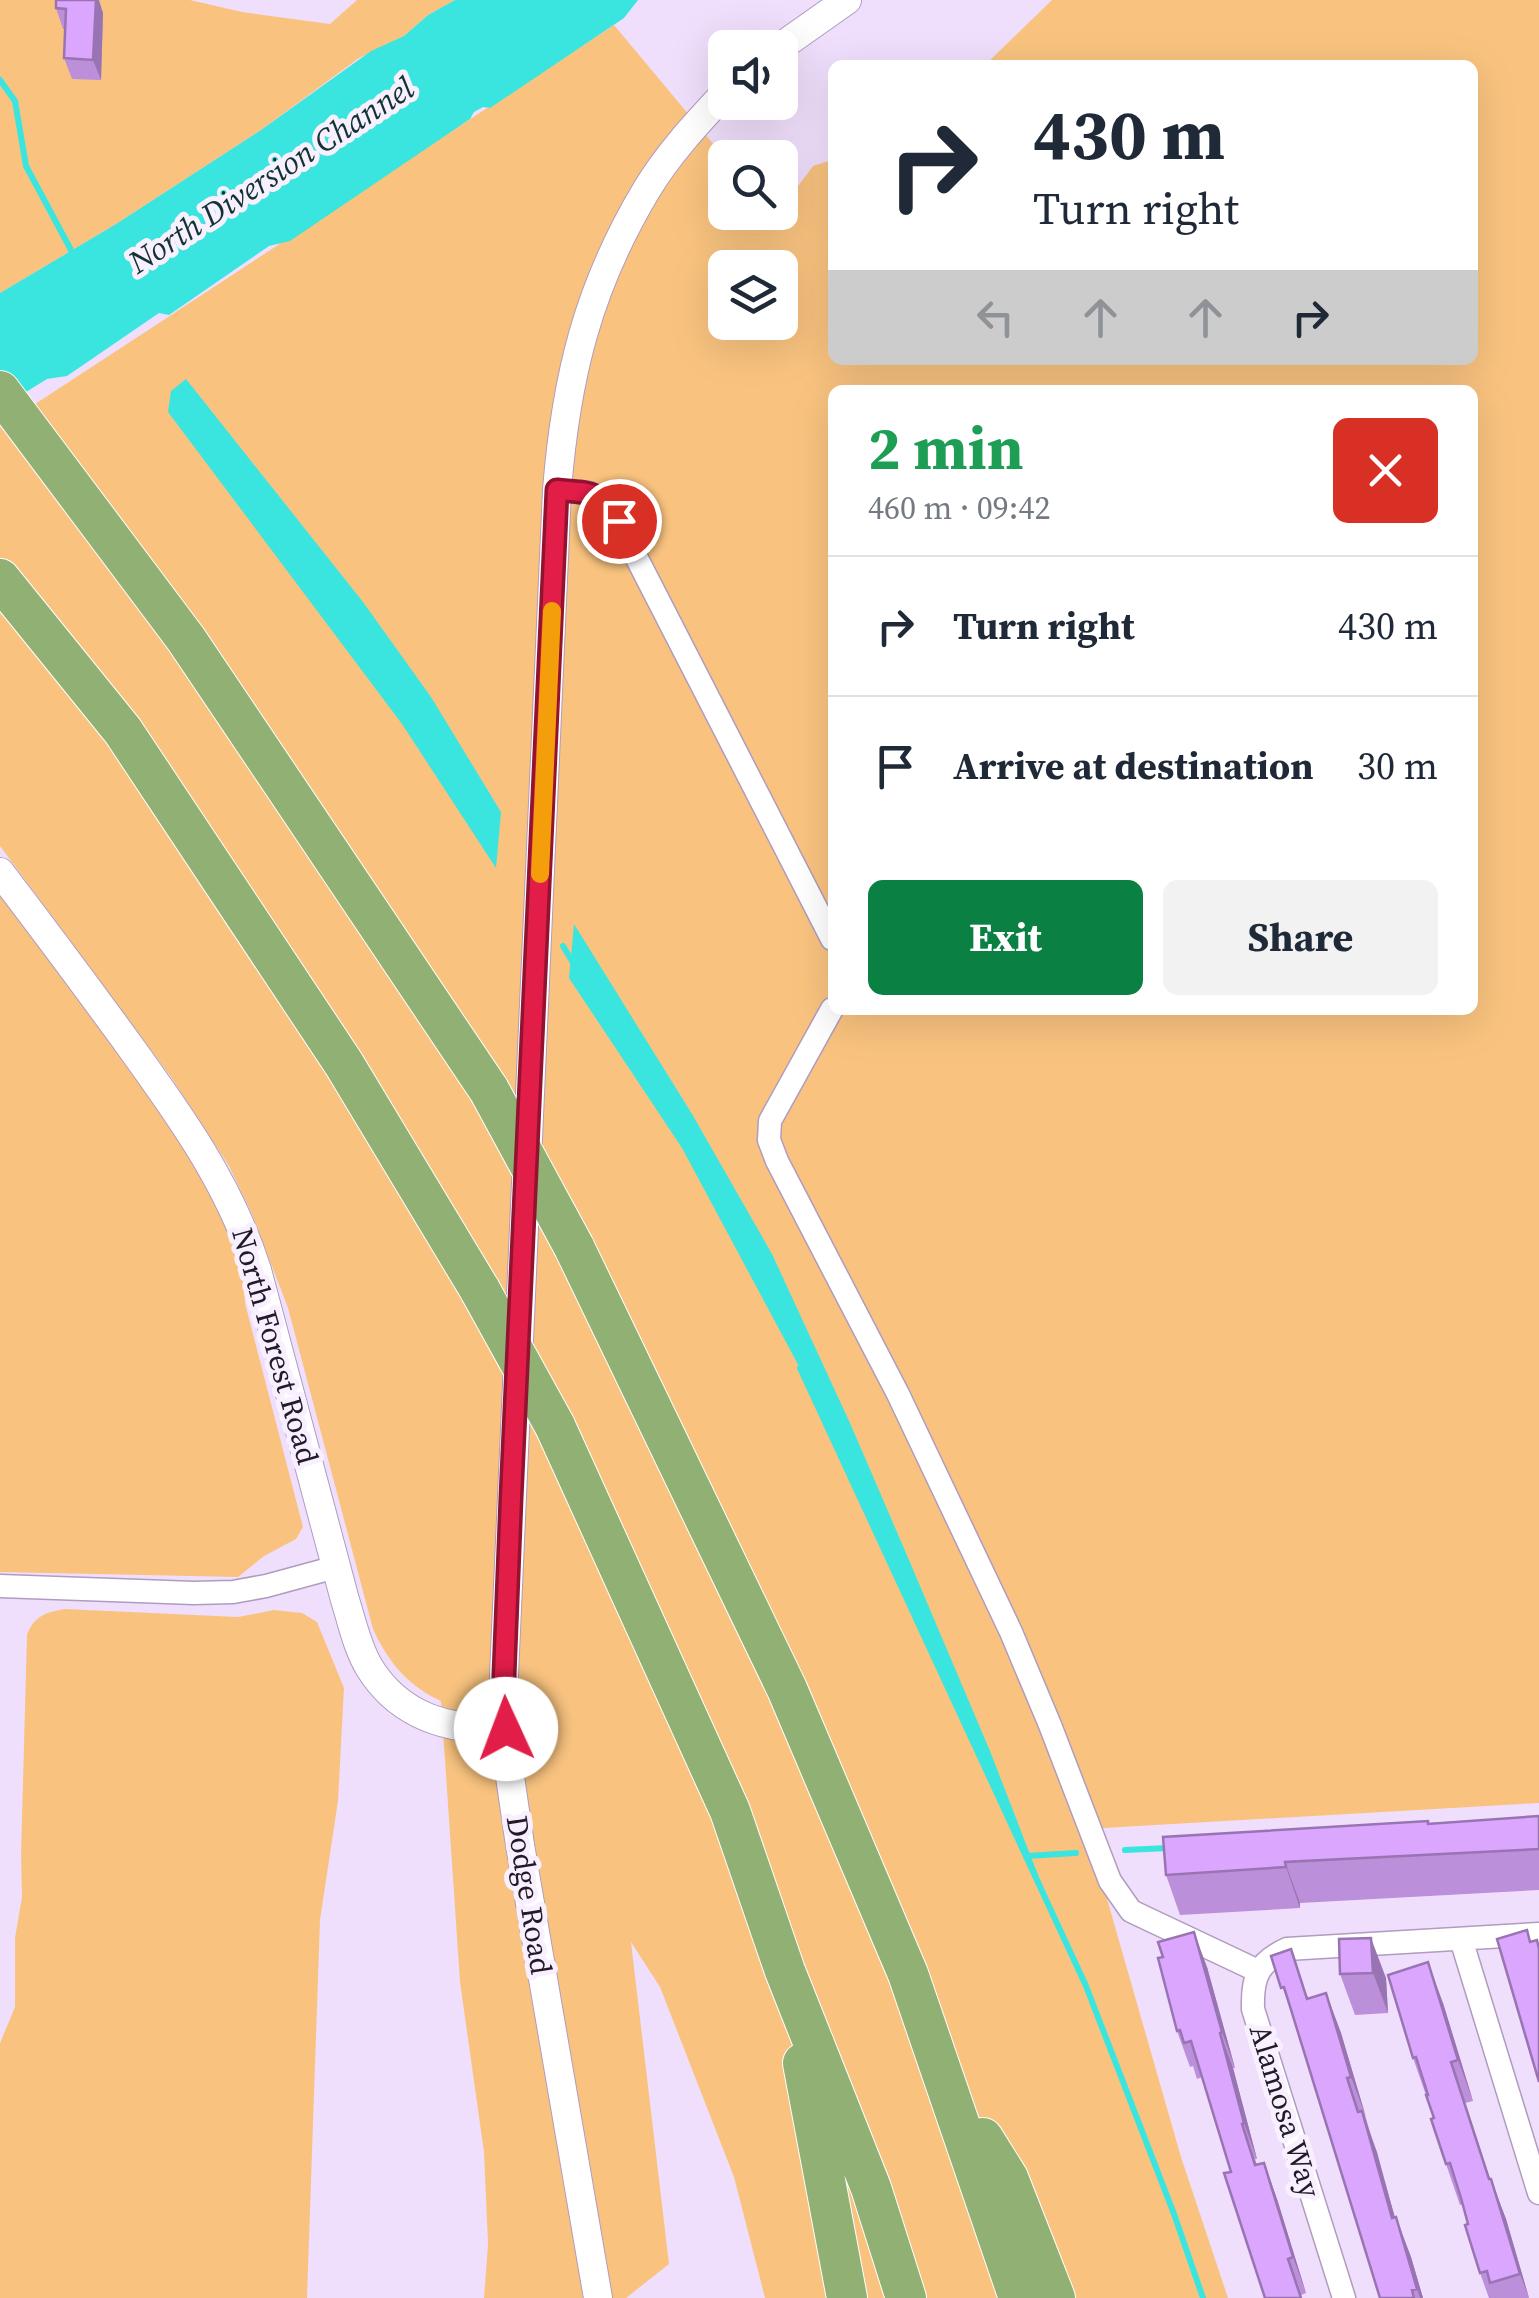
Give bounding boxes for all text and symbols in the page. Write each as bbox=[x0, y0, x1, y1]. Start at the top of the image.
map controls bbox=[708, 30, 798, 340]
button: sound bbox=[708, 30, 798, 120]
water label: North Diversion Channel bbox=[119, 66, 422, 284]
text: 430 m bbox=[1033, 86, 1225, 182]
icon: right bbox=[868, 100, 998, 230]
button: search bbox=[708, 140, 798, 230]
text: Turn right bbox=[1033, 177, 1239, 239]
button: layers bbox=[708, 250, 798, 340]
icon: left bbox=[968, 290, 1023, 345]
icon: ahead bbox=[1073, 290, 1128, 345]
icon: ahead bbox=[1178, 290, 1233, 345]
icon: right bbox=[1283, 290, 1338, 345]
text: 2 min bbox=[868, 407, 1024, 489]
button: close bbox=[1333, 418, 1438, 523]
pin bbox=[577, 479, 662, 564]
text: 460 m · 09:42 bbox=[868, 486, 1050, 530]
icon: arrive bbox=[592, 494, 647, 549]
icon: right bbox=[868, 599, 923, 654]
text: Turn right bbox=[953, 600, 1135, 652]
text: 430 m bbox=[1338, 600, 1438, 652]
icon: arrive bbox=[868, 739, 923, 794]
text: Arrive at destination bbox=[953, 740, 1314, 792]
text: 30 m bbox=[1357, 740, 1438, 792]
button: Exit bbox=[868, 880, 1143, 995]
button: Share bbox=[1163, 880, 1438, 995]
street label: North Forest Road bbox=[222, 1223, 329, 1469]
position arrow bbox=[454, 1677, 558, 1781]
street label: Dodge Road bbox=[497, 1813, 562, 1977]
street label: Alamosa Way bbox=[1240, 2019, 1331, 2203]

